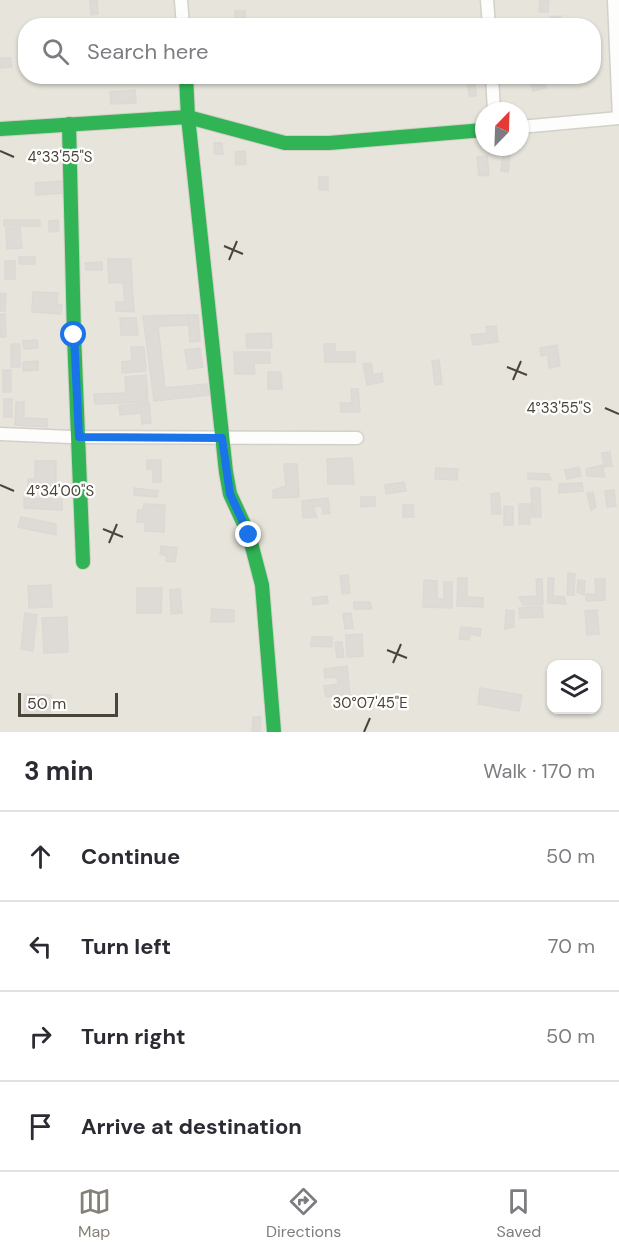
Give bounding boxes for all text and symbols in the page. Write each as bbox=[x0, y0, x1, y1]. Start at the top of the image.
search box bbox=[18, 18, 601, 84]
icon: search bbox=[39, 35, 72, 68]
text: Search here bbox=[87, 37, 208, 66]
north arrow bbox=[475, 102, 529, 156]
text: 4°33'55"S bbox=[27, 147, 93, 167]
route start bbox=[60, 321, 86, 347]
text: 4°33'55"S bbox=[526, 398, 592, 418]
text: 4°34'00"S bbox=[26, 481, 94, 501]
route end bbox=[235, 521, 261, 547]
map controls bbox=[547, 660, 601, 714]
button: layers bbox=[547, 660, 601, 714]
scale bar bbox=[18, 690, 118, 718]
text: 50 m bbox=[27, 693, 66, 714]
text: 30°07'45"E bbox=[332, 693, 408, 713]
text: 3 min bbox=[24, 754, 93, 788]
text: Walk · 170 m bbox=[483, 758, 595, 784]
icon: ahead bbox=[24, 840, 57, 873]
text: Continue bbox=[81, 842, 180, 871]
text: 50 m bbox=[546, 843, 595, 869]
icon: left bbox=[24, 930, 57, 963]
text: Turn left bbox=[81, 932, 171, 961]
text: 70 m bbox=[548, 933, 595, 959]
icon: right bbox=[24, 1020, 57, 1053]
text: Turn right bbox=[81, 1022, 186, 1051]
text: 50 m bbox=[546, 1023, 595, 1049]
icon: arrive bbox=[24, 1110, 57, 1143]
text: Arrive at destination bbox=[81, 1112, 302, 1141]
tab: Map bbox=[78, 1185, 111, 1242]
tab: Directions bbox=[266, 1185, 341, 1242]
tab: Saved bbox=[497, 1185, 541, 1242]

